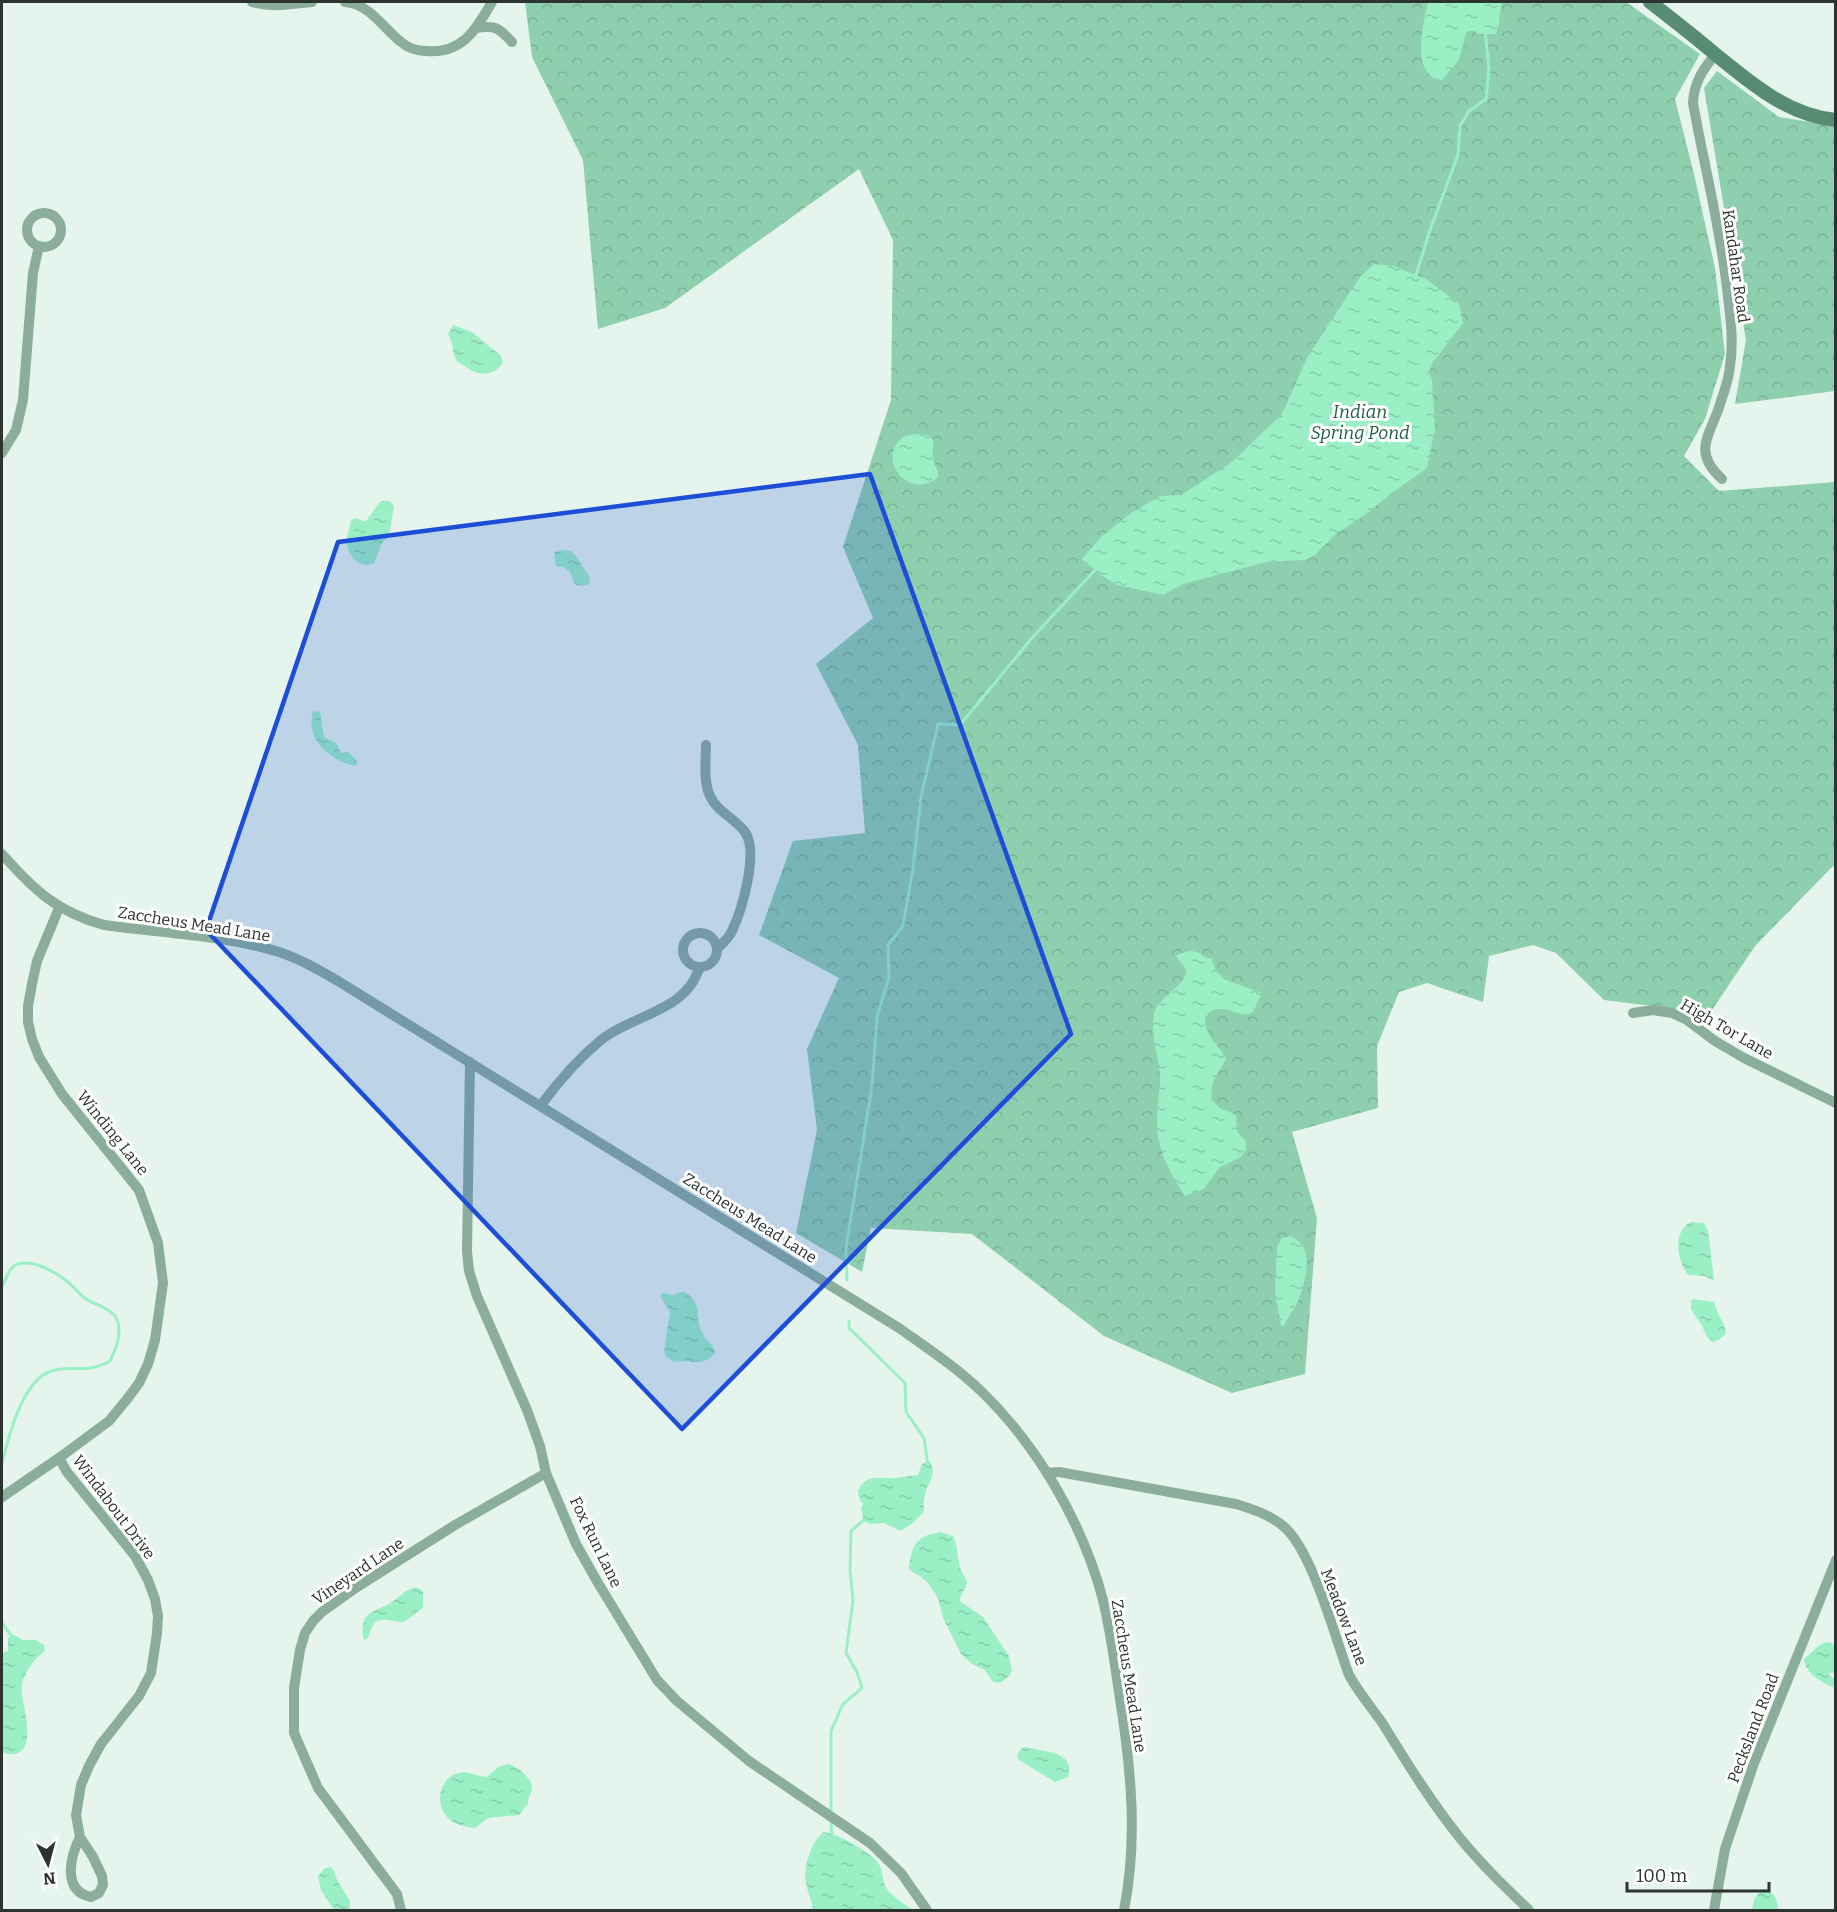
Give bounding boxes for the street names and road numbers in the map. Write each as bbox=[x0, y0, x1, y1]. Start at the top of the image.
street label: Kandahar Road bbox=[1719, 208, 1753, 324]
street label: Zaccheus Mead Lane bbox=[116, 903, 272, 945]
street label: High Tor Lane bbox=[1677, 995, 1777, 1063]
street label: Winding Lane bbox=[73, 1087, 153, 1179]
street label: Zaccheus Mead Lane bbox=[680, 1169, 820, 1267]
street label: Windabout Drive bbox=[69, 1451, 159, 1563]
street label: Fox Run Lane bbox=[566, 1493, 626, 1591]
street label: Vineyard Lane bbox=[309, 1533, 407, 1609]
street label: Meadow Lane bbox=[1317, 1566, 1371, 1668]
street label: Zaccheus Mead Lane bbox=[1108, 1598, 1150, 1754]
street label: Pecksland Road bbox=[1723, 1670, 1783, 1785]

